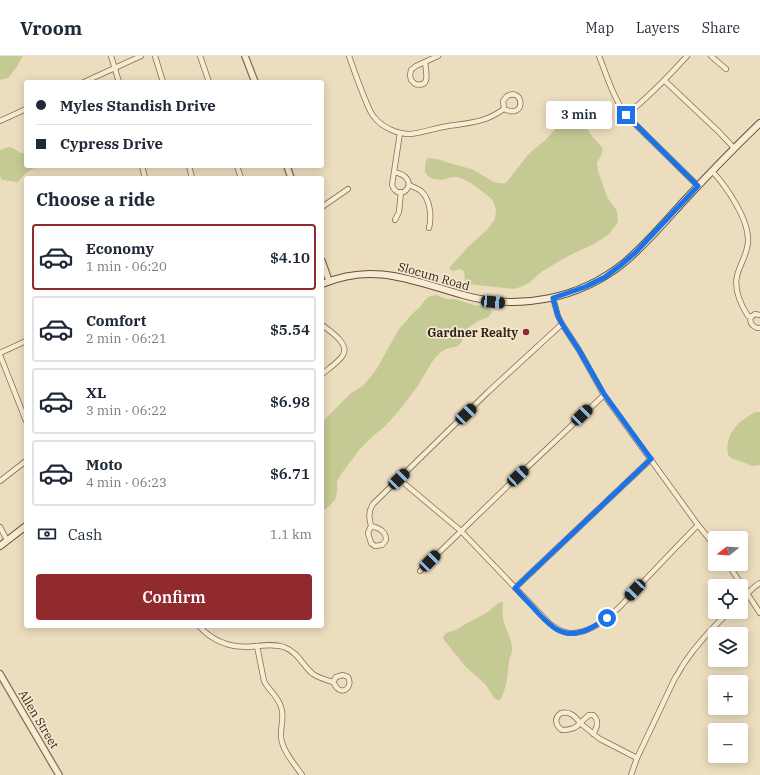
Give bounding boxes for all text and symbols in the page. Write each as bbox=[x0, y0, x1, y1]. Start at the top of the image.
text: Vroom bbox=[20, 16, 82, 40]
text: Map bbox=[586, 19, 614, 37]
text: Layers bbox=[636, 19, 680, 37]
text: Share bbox=[702, 19, 740, 37]
text: Myles Standish Drive bbox=[60, 96, 216, 115]
callout: 3 min bbox=[546, 101, 612, 129]
text: 3 min bbox=[561, 106, 597, 123]
route end bbox=[617, 106, 635, 124]
text: Cypress Drive bbox=[60, 134, 163, 153]
text: Choose a ride bbox=[36, 188, 155, 211]
icon: car bbox=[38, 239, 74, 275]
text: Economy bbox=[86, 239, 154, 258]
text: $4.10 bbox=[270, 248, 310, 267]
text: 1 min · 06:20 bbox=[86, 258, 167, 275]
street label: Slocum Road bbox=[396, 259, 472, 293]
car bbox=[481, 295, 505, 309]
icon: car bbox=[38, 311, 74, 347]
text: Comfort bbox=[86, 311, 146, 330]
text: $5.54 bbox=[270, 320, 310, 339]
place label: Gardner Realty bbox=[427, 325, 518, 340]
marker: Gardner Realty bbox=[521, 327, 531, 337]
text: 2 min · 06:21 bbox=[86, 330, 167, 347]
icon: car bbox=[38, 383, 74, 419]
text: XL bbox=[86, 383, 106, 402]
text: $6.98 bbox=[270, 392, 310, 411]
car bbox=[453, 401, 479, 427]
text: 3 min · 06:22 bbox=[86, 402, 167, 419]
car bbox=[569, 402, 595, 428]
icon: car bbox=[38, 455, 74, 491]
text: Moto bbox=[86, 455, 123, 474]
car bbox=[505, 463, 531, 489]
text: $6.71 bbox=[270, 464, 310, 483]
car bbox=[386, 466, 412, 492]
text: 4 min · 06:23 bbox=[86, 474, 167, 491]
icon: cash bbox=[36, 523, 58, 545]
text: Cash bbox=[68, 525, 102, 544]
text: 1.1 km bbox=[270, 526, 312, 543]
north arrow bbox=[708, 531, 748, 571]
map controls bbox=[708, 531, 748, 763]
car bbox=[417, 548, 443, 574]
button: Confirm bbox=[36, 574, 312, 620]
car bbox=[622, 577, 648, 603]
button: locate bbox=[708, 579, 748, 619]
route start bbox=[598, 609, 616, 627]
button: layers bbox=[708, 627, 748, 667]
button: + bbox=[708, 675, 748, 715]
street label: Allen Street bbox=[16, 687, 62, 751]
button: − bbox=[708, 723, 748, 763]

